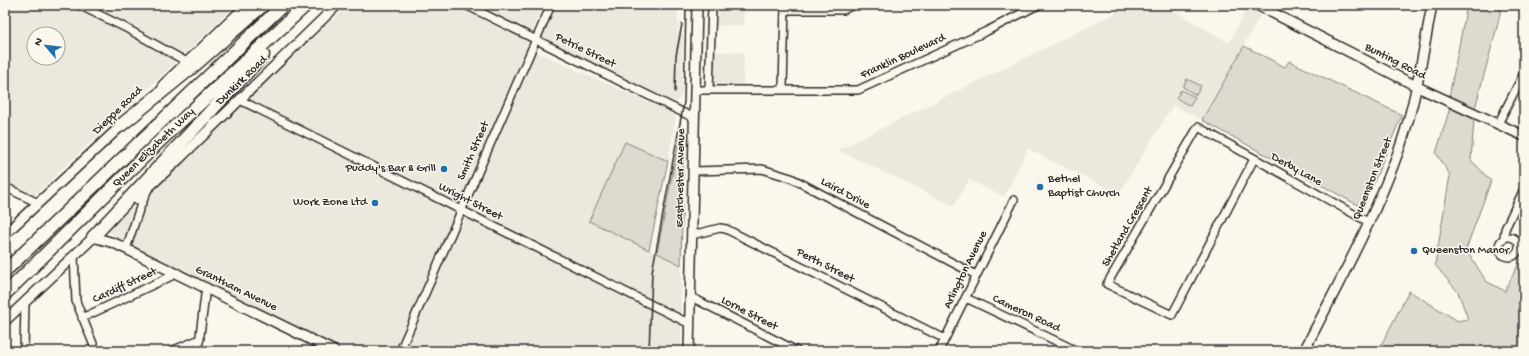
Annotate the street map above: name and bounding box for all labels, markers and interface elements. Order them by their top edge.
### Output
north arrow [26,26,66,66]
street label: Petrie Street [552,30,619,72]
street label: Franklin Boulevard [857,31,949,83]
text: N [32,36,46,48]
street label: Bunting Road [1361,40,1429,84]
street label: Dunkirk Road [213,52,271,110]
street label: Dieppe Road [90,83,146,139]
street label: Queen Elizabeth Way [110,105,198,191]
street label: Smith Street [455,118,494,183]
street label: Eastchester Avenue [673,128,689,228]
street label: Queenston Street [1350,135,1396,222]
street label: Derby Lane [1267,150,1325,190]
place label: Puddy's Bar & Grill [345,162,436,176]
marker: Puddy's Bar & Grill [439,164,449,174]
place label: Bethel Baptist Church [1047,173,1120,201]
street label: Laird Drive [818,175,873,213]
street label: Wright Street [436,180,505,225]
marker: Bethel Baptist Church [1035,182,1045,192]
street label: Shetland Crescent [1099,183,1157,270]
place label: Work Zone Ltd [293,196,368,210]
marker: Work Zone Ltd [370,198,380,208]
street label: Arlington Avenue [941,228,991,311]
place label: Queenston Manor [1422,244,1511,258]
street label: Perth Street [793,245,857,287]
marker: Queenston Manor [1409,246,1419,256]
street label: Grantham Avenue [193,263,280,315]
street label: Cardiff Street [91,265,160,307]
street label: Cameron Road [990,292,1063,336]
street label: Lorne Street [718,294,781,335]

